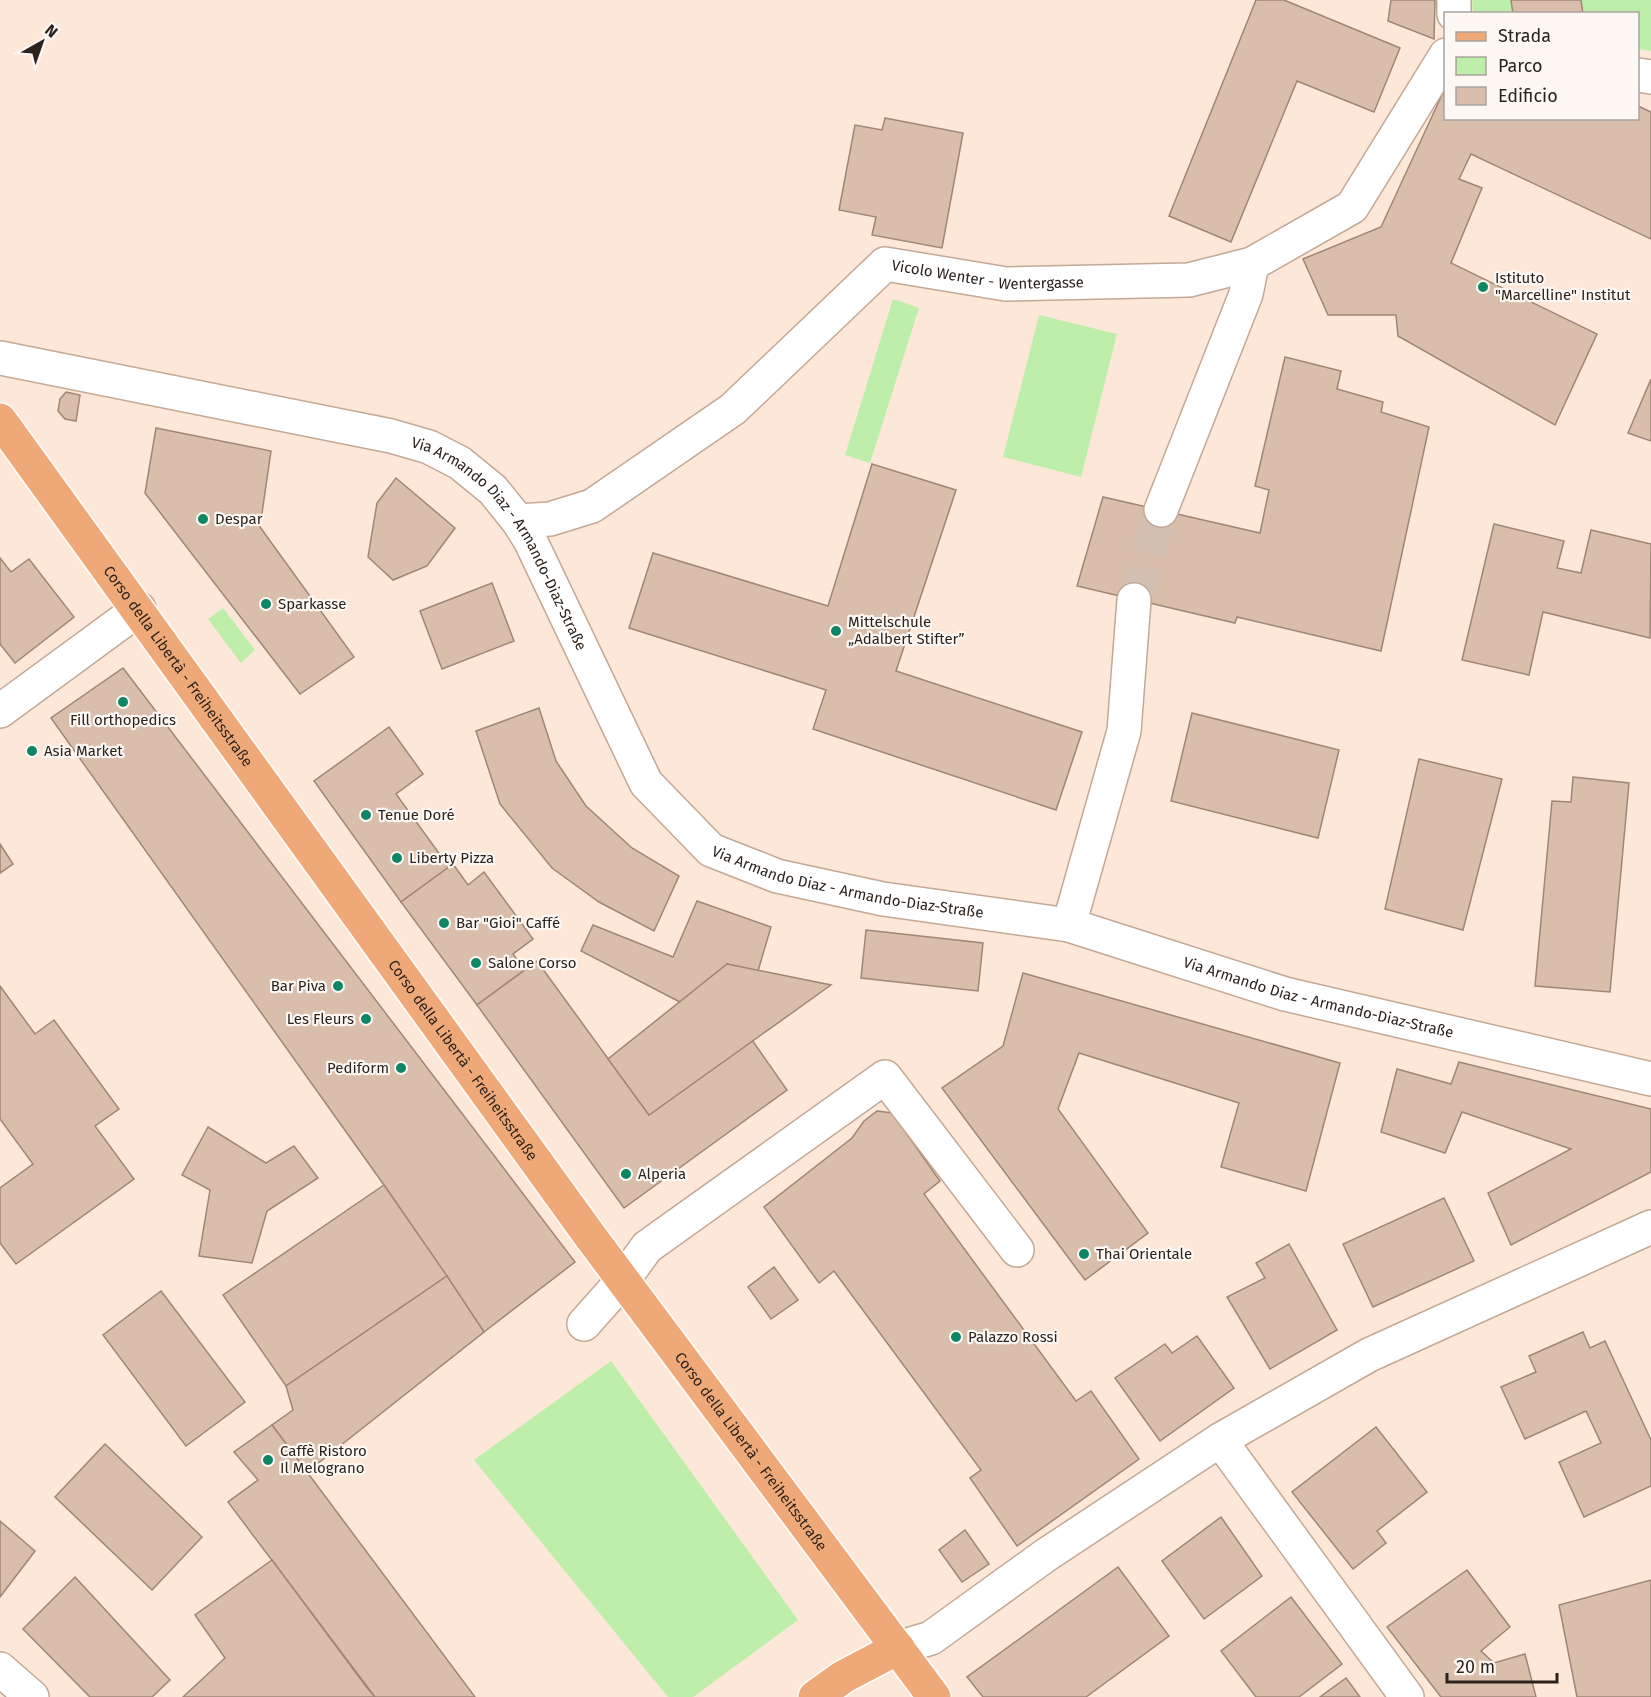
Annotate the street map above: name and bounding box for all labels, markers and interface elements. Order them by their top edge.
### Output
north arrow [12,12,72,72]
legend [1444,12,1639,120]
text: N [41,20,61,42]
text: Strada [1498,25,1551,47]
text: Parco [1498,55,1542,77]
text: Edificio [1498,85,1558,107]
street label: Vicolo Wenter - Wentergasse [890,256,1084,294]
place label: Istituto "Marcelline" Institut [1495,269,1631,304]
marker: Istituto "Marcelline" Institut [1476,280,1490,294]
street label: Via Armando Diaz - Armando-Diaz-Straße [409,433,590,653]
place label: Despar [215,510,263,528]
marker: Despar [196,512,210,526]
street label: Corso della Libertà - Freiheitsstraße [99,562,257,770]
place label: Sparkasse [278,595,346,613]
marker: Sparkasse [259,597,273,611]
place label: Mittelschule „Adalbert Stifter” [848,613,965,648]
marker: Mittelschule „Adalbert Stifter” [829,624,843,638]
marker: Fill orthopedics [116,695,130,709]
place label: Fill orthopedics [70,711,176,729]
place label: Asia Market [44,742,123,760]
marker: Asia Market [25,744,39,758]
place label: Tenue Doré [378,806,455,824]
marker: Tenue Doré [359,808,373,822]
street label: Via Armando Diaz - Armando-Diaz-Straße [709,842,985,922]
place label: Liberty Pizza [409,849,494,867]
marker: Liberty Pizza [390,851,404,865]
place label: Bar "Gioi" Caffé [456,914,560,932]
marker: Bar "Gioi" Caffé [437,916,451,930]
street label: Via Armando Diaz - Armando-Diaz-Straße [1181,953,1455,1042]
place label: Salone Corso [488,954,576,972]
street label: Corso della Libertà - Freiheitsstraße [384,956,542,1164]
marker: Salone Corso [469,956,483,970]
place label: Bar Piva [271,977,326,995]
marker: Bar Piva [331,979,345,993]
place label: Les Fleurs [287,1010,354,1028]
marker: Les Fleurs [359,1012,373,1026]
place label: Pediform [327,1059,389,1077]
marker: Pediform [394,1061,408,1075]
place label: Alperia [638,1165,686,1183]
marker: Alperia [619,1167,633,1181]
place label: Thai Orientale [1096,1245,1192,1263]
marker: Thai Orientale [1077,1247,1091,1261]
place label: Palazzo Rossi [968,1328,1058,1346]
marker: Palazzo Rossi [949,1330,963,1344]
street label: Corso della Libertà - Freiheitsstraße [671,1349,831,1555]
place label: Caffè Ristoro Il Melograno [280,1442,367,1477]
marker: Caffè Ristoro Il Melograno [261,1453,275,1467]
scale bar [1447,1646,1556,1684]
text: 20 m [1456,1656,1495,1678]

